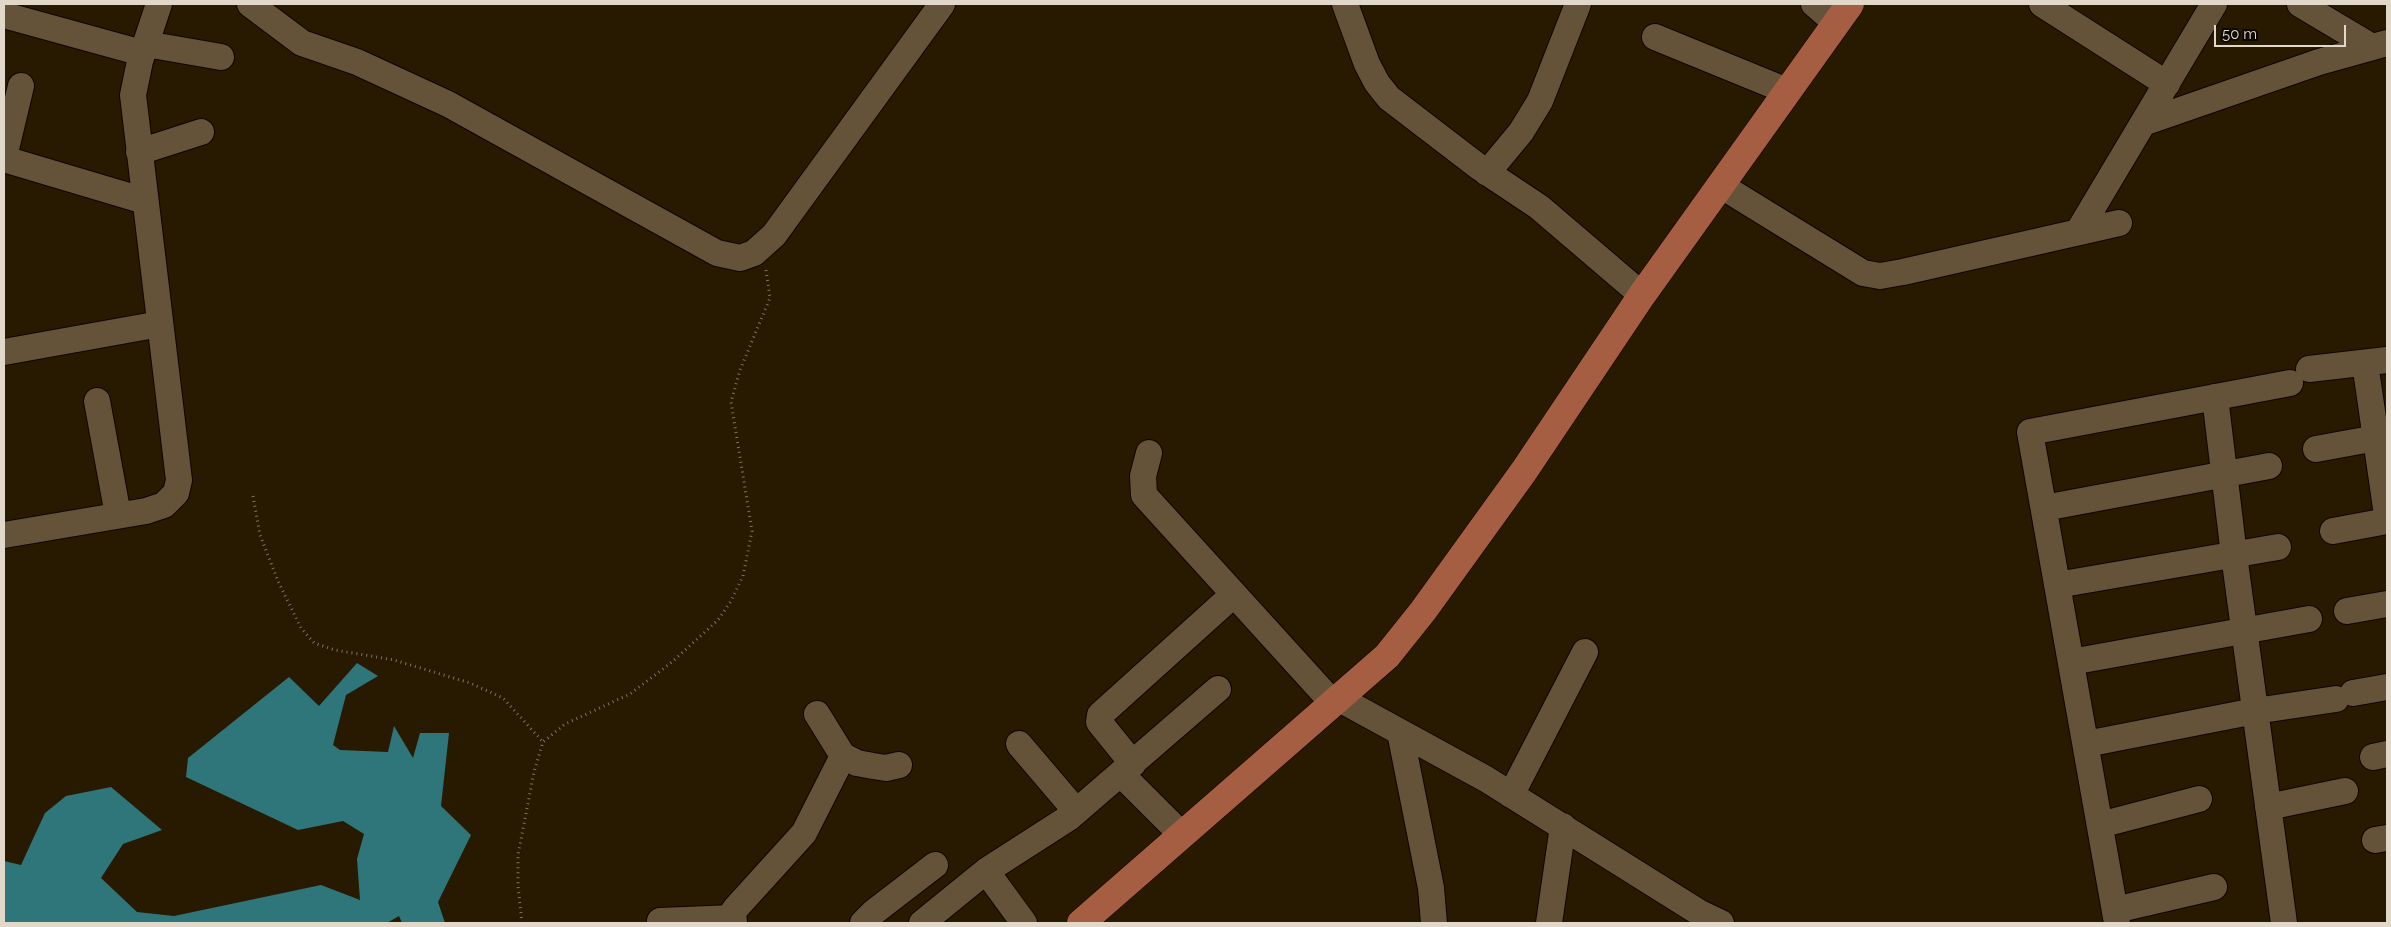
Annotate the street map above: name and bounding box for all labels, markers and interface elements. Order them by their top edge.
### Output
scale bar [2216,15,2348,47]
text: 50 m [2222,25,2257,43]

